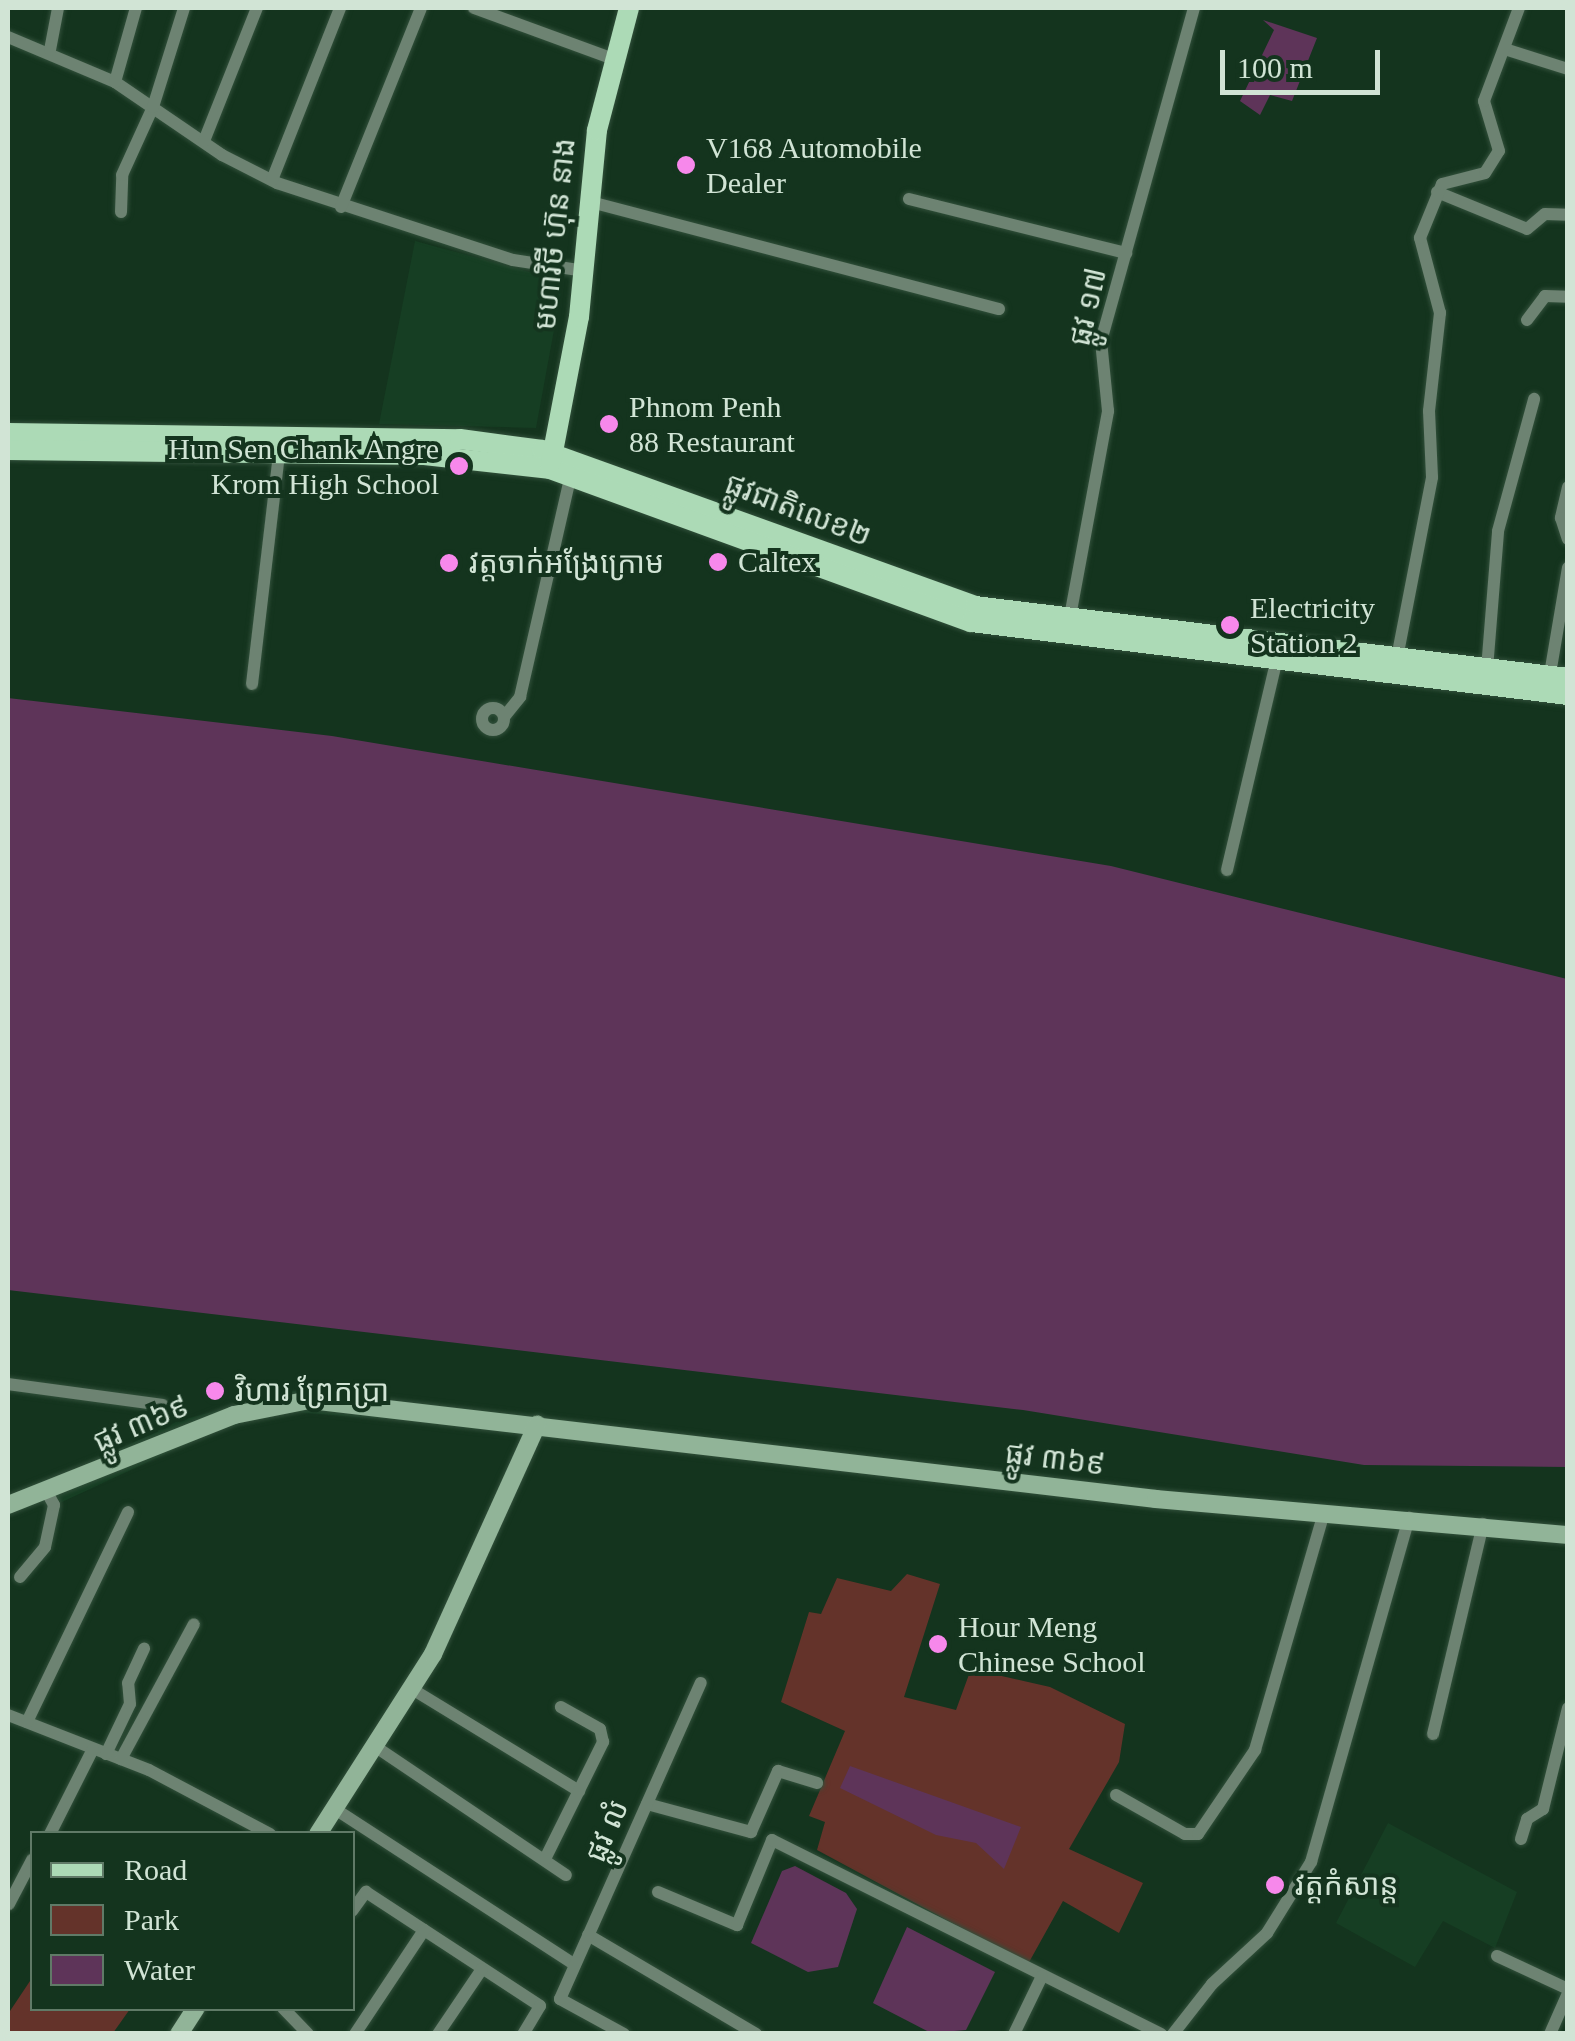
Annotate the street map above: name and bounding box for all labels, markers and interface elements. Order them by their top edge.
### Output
scale bar [1225,30,1385,92]
text: 100 m [1237,51,1313,84]
place label: V168 Automobile Dealer [706,130,923,200]
street label: មហាវិថី ហ៊ុន នាង [527,136,583,332]
marker: V168 Automobile Dealer [675,154,697,176]
street label: ផ្លូវ ១៧ [1062,265,1114,349]
place label: Phnom Penh 88 Restaurant [629,389,795,460]
marker: Phnom Penh 88 Restaurant [598,413,620,435]
place label: Hun Sen Chank Angre Krom High School [167,431,439,502]
marker: Hun Sen Chank Angre Krom High School [448,455,470,477]
street label: ផ្លូវជាតិលេខ២ [720,466,876,554]
place label: Caltex [738,544,816,580]
place label: វត្តចាក់អង្រែក្រោម [469,545,664,581]
marker: Caltex [707,551,729,573]
marker: វត្តចាក់អង្រែក្រោម [438,552,460,574]
place label: Electricity Station 2 [1250,590,1375,660]
marker: Electricity Station 2 [1219,614,1241,636]
place label: វិហារ ព្រែកប្រា [235,1373,389,1409]
marker: វិហារ ព្រែកប្រា [204,1380,226,1402]
street label: ផ្លូវ ៣៦៩ [88,1388,194,1460]
street label: ផ្លូវ ៣៦៩ [1003,1435,1107,1483]
place label: Hour Meng Chinese School [958,1609,1145,1680]
marker: Hour Meng Chinese School [927,1633,949,1655]
street label: ផ្លូវ លំ [578,1794,636,1868]
legend [30,1831,355,2011]
text: Road [124,1853,187,1886]
place label: វត្តកំសាន្ត [1295,1867,1398,1903]
marker: វត្តកំសាន្ត [1264,1874,1286,1896]
text: Park [124,1903,179,1936]
text: Water [124,1953,195,1986]

